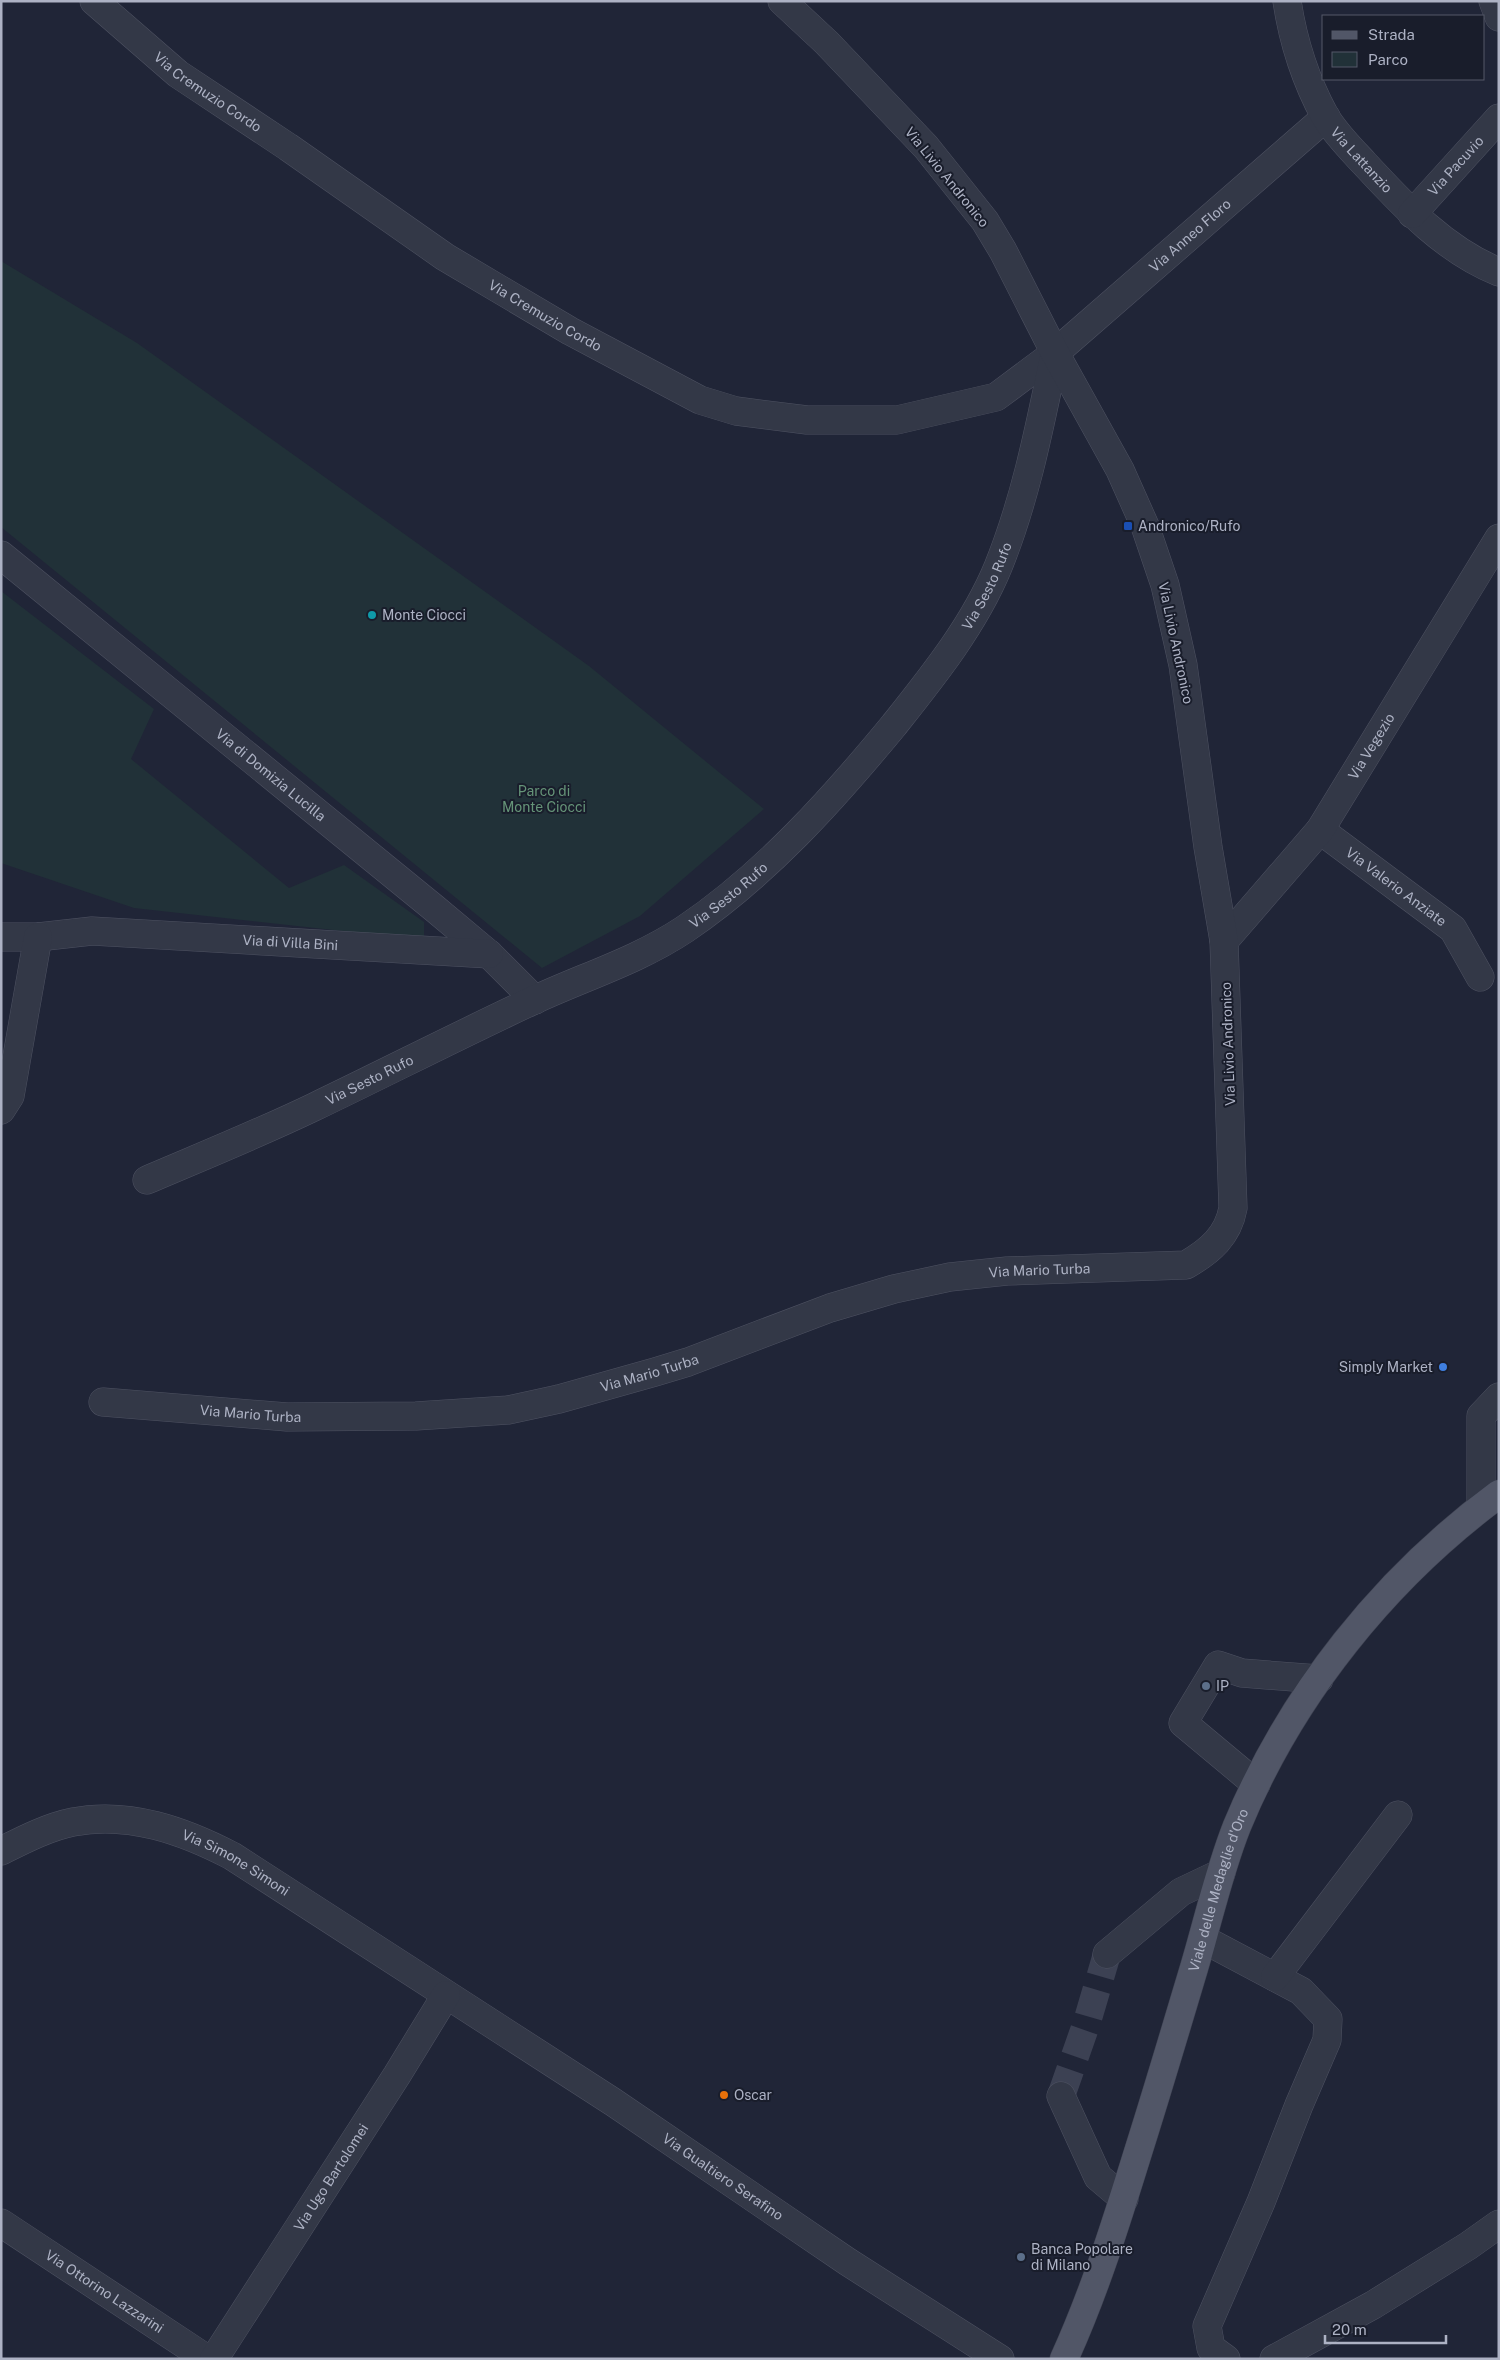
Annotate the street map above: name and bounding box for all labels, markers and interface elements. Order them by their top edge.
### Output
legend [1322,15,1485,80]
text: Strada [1368,26,1415,43]
street label: Via Cremuzio Cordo [151,49,265,135]
text: Parco [1368,51,1408,68]
street label: Via Livio Andronico [902,124,992,230]
street label: Via Lattanzio [1327,124,1396,196]
street label: Via Pacuvio [1425,133,1487,199]
street label: Via Anneo Floro [1146,196,1234,275]
street label: Via Cremuzio Cordo [486,277,604,354]
place label: Andronico/Rufo [1138,518,1241,534]
marker: Andronico/Rufo [1122,520,1134,532]
street label: Via Sesto Rufo [959,540,1015,633]
street label: Via Livio Andronico [1155,581,1197,705]
place label: Monte Ciocci [382,607,466,623]
marker: Monte Ciocci [366,609,378,621]
street label: Via Vegezio [1345,710,1398,782]
street label: Via di Domizia Lucilla [213,725,329,824]
park label: Parco di Monte Ciocci [502,783,586,815]
street label: Via Valerio Anziate [1343,844,1450,929]
street label: Via Sesto Rufo [686,859,771,932]
street label: Via di Villa Bini [242,932,339,953]
street label: Via Livio Andronico [1218,982,1238,1106]
street label: Via Sesto Rufo [323,1052,416,1108]
street label: Via Mario Turba [988,1260,1091,1281]
street label: Via Mario Turba [598,1351,701,1395]
place label: Simply Market [1339,1359,1433,1375]
marker: Simply Market [1437,1361,1449,1373]
street label: Via Mario Turba [199,1402,301,1425]
place label: IP [1216,1678,1229,1694]
marker: IP [1200,1680,1212,1692]
street label: Viale delle Medaglie d'Oro [1185,1806,1252,1974]
street label: Via Simone Simoni [180,1826,293,1899]
place label: Oscar [734,2087,772,2103]
marker: Oscar [718,2089,730,2101]
street label: Via Ugo Bartolomei [291,2121,371,2234]
street label: Via Gualtiero Serafino [659,2130,786,2224]
place label: Banca Popolare di Milano [1031,2241,1133,2273]
street label: Via Ottorino Lazzarini [42,2247,167,2336]
marker: Banca Popolare di Milano [1015,2251,1027,2263]
scale bar [1325,2312,1446,2344]
text: 20 m [1332,2321,1367,2338]

